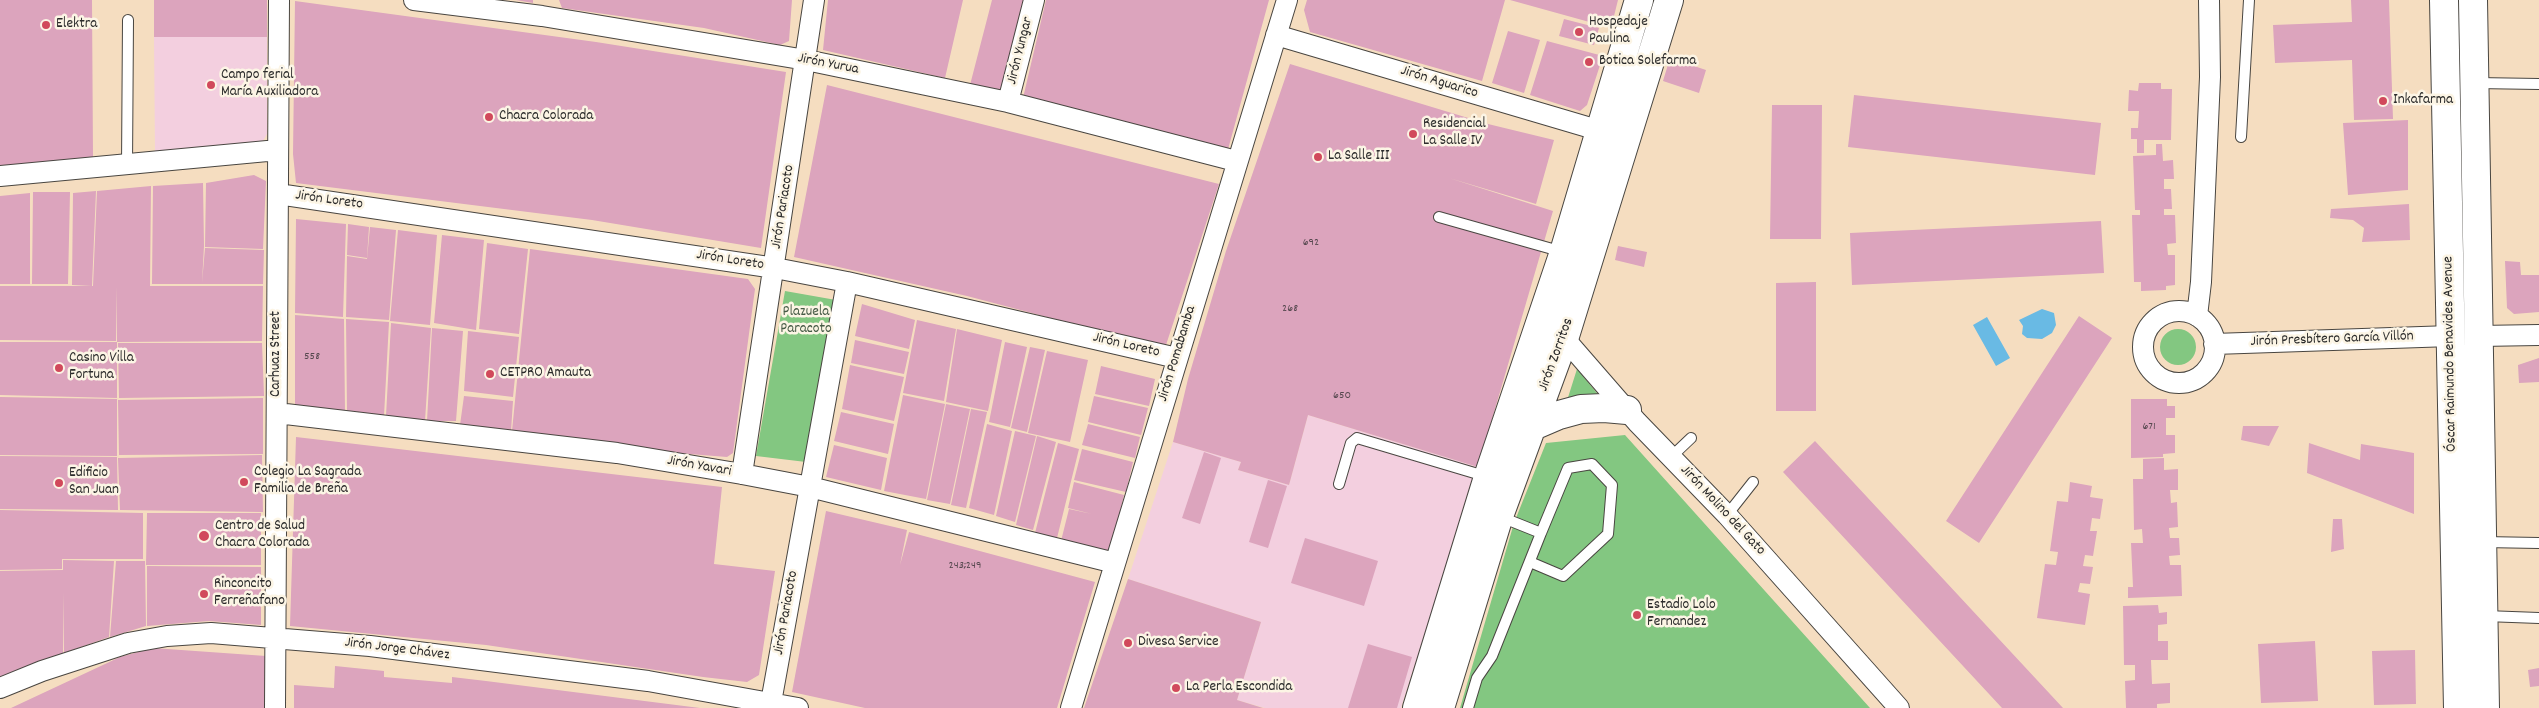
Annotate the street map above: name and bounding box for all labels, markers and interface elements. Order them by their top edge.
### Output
place label: Hospedaje Paulina [1589,14,1648,49]
street label: Jirón Yungar [1004,15,1038,87]
place label: Elektra [56,16,97,34]
marker: Elektra [40,19,52,31]
marker: Hospedaje Paulina [1573,26,1585,38]
street label: Jirón Yurua [796,50,860,80]
place label: Botica Solefarma [1599,53,1696,71]
marker: Botica Solefarma [1583,56,1595,68]
street label: Jirón Aguarico [1398,63,1480,103]
place label: Campo ferial María Auxiliadora [221,67,318,102]
marker: Campo ferial María Auxiliadora [205,79,217,91]
place label: Inkafarma [2393,92,2453,110]
marker: Inkafarma [2377,95,2389,107]
place label: Chacra Colorada [499,108,593,126]
marker: Chacra Colorada [483,111,495,123]
place label: Residencial La Salle IV [1423,116,1486,151]
marker: Residencial La Salle IV [1407,128,1419,140]
place label: La Salle III [1328,148,1389,166]
marker: La Salle III [1312,151,1324,163]
street label: Jirón Pariacoto [768,164,800,250]
street label: Jirón Loreto [294,187,364,215]
house number: 692 [1303,236,1319,250]
street label: Jirón Loreto [695,247,765,275]
street label: Óscar Raimundo Benavides Avenue [2440,256,2462,452]
house number: 268 [1282,302,1298,316]
park label: Plazuela Paracoto [780,304,832,339]
street label: Jirón Pomabamba [1155,304,1201,404]
street label: Carhuaz Street [268,311,286,397]
street label: Jirón Zorritos [1535,316,1579,394]
street label: Jirón Presbítero García Villón [2250,328,2414,352]
street label: Jirón Loreto [1091,330,1161,362]
place label: Casino Villa Fortuna [69,350,134,385]
house number: 558 [304,350,320,364]
marker: Casino Villa Fortuna [53,362,65,374]
place label: CETPRO Amauta [500,365,591,383]
marker: CETPRO Amauta [484,368,496,380]
house number: 650 [1333,389,1351,403]
house number: 671 [2142,420,2156,434]
street label: Jirón Yavari [665,452,733,482]
street label: Jirón Molino del Gato [1675,462,1769,560]
place label: Colegio La Sagrada Familia de Breña [254,464,361,499]
place label: Edificio San Juan [69,465,119,500]
marker: Colegio La Sagrada Familia de Breña [238,476,250,488]
marker: Edificio San Juan [53,477,65,489]
place label: Centro de Salud Chacra Colorada [215,518,309,553]
marker: Centro de Salud Chacra Colorada [197,529,211,543]
house number: 243;249 [948,559,982,573]
street label: Jirón Pariacoto [771,570,803,656]
place label: Rinconcito Ferreñafano [214,576,285,611]
marker: Rinconcito Ferreñafano [198,588,210,600]
place label: Estadio Lolo Fernandez [1647,597,1716,632]
marker: Estadio Lolo Fernandez [1631,609,1643,621]
place label: Divesa Service [1138,634,1219,652]
street label: Jirón Jorge Chávez [344,635,450,665]
marker: Divesa Service [1122,637,1134,649]
place label: La Perla Escondida [1186,679,1292,697]
marker: La Perla Escondida [1170,682,1182,694]

